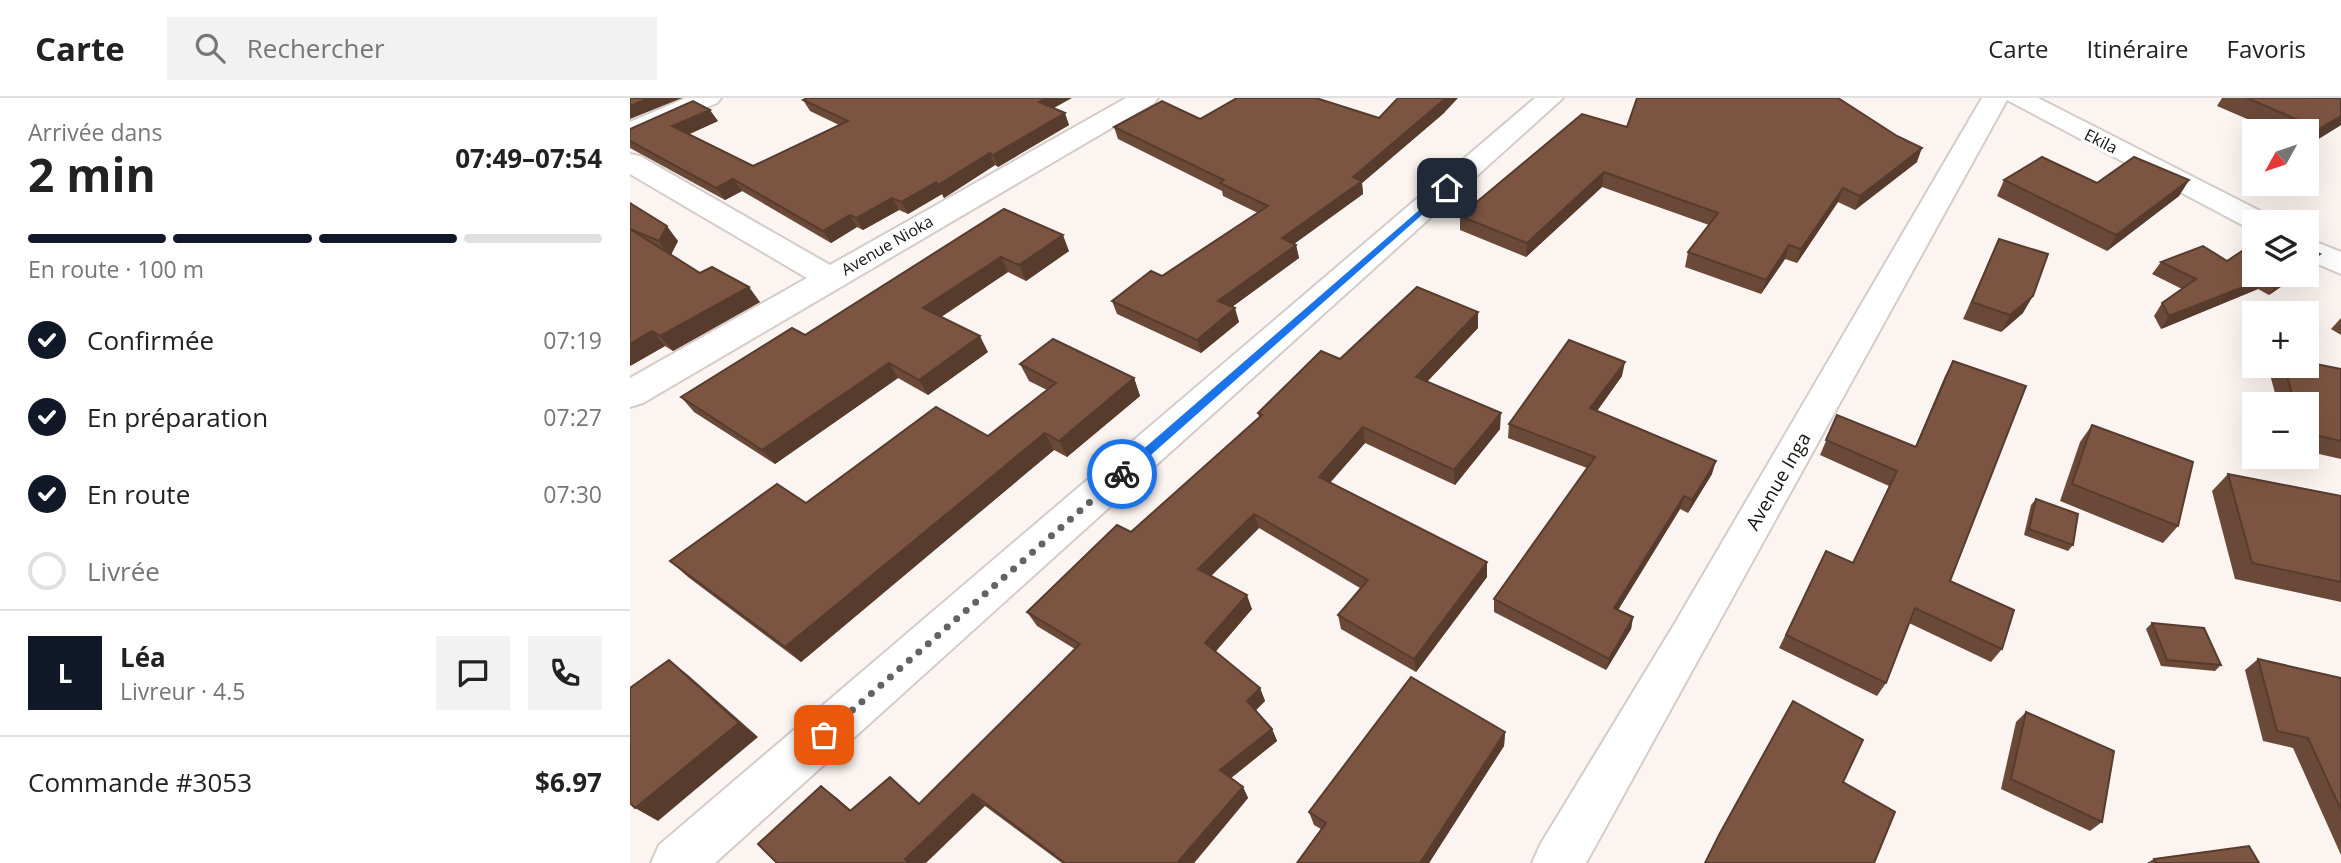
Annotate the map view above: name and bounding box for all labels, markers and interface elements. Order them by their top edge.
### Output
search box [167,17,657,80]
text: Carte [35,26,125,71]
icon: search [191,29,229,67]
text: Rechercher [247,30,385,66]
text: Carte [1988,32,2049,65]
text: Itinéraire [2087,32,2189,65]
text: Favoris [2227,32,2306,65]
text: Arrivée dans [28,116,162,148]
north arrow [2242,119,2319,196]
map controls [2242,119,2319,469]
street label: Ekila [2081,123,2121,159]
text: 07:49–07:54 [455,140,602,176]
text: 2 min [28,143,156,205]
pin [1417,158,1477,218]
icon: home [1428,169,1466,207]
street label: Avenue Nioka [837,210,937,280]
button: layers [2242,210,2319,287]
text: En route · 100 m [28,253,204,285]
button: + [2242,301,2319,378]
icon: check [28,321,66,359]
text: Confirmée [87,322,214,358]
text: 07:19 [543,324,602,356]
button: − [2242,392,2319,469]
icon: check [28,398,66,436]
text: En préparation [87,399,268,435]
text: 07:27 [543,401,602,433]
street label: Avenue Inga [1740,427,1816,535]
courier [1087,439,1157,509]
icon: bike [1103,455,1141,493]
icon: check [28,475,66,513]
text: En route [87,476,190,512]
text: 07:30 [543,478,602,510]
text: Livrée [87,553,160,589]
button: chat [436,636,510,710]
button: phone [528,636,602,710]
text: Léa [120,639,166,675]
text: L [58,655,72,691]
text: Livreur · 4.5 [120,675,245,707]
pin [794,705,854,765]
icon: bag [805,716,843,754]
text: Commande #3053 [28,764,252,800]
text: $6.97 [535,764,602,800]

